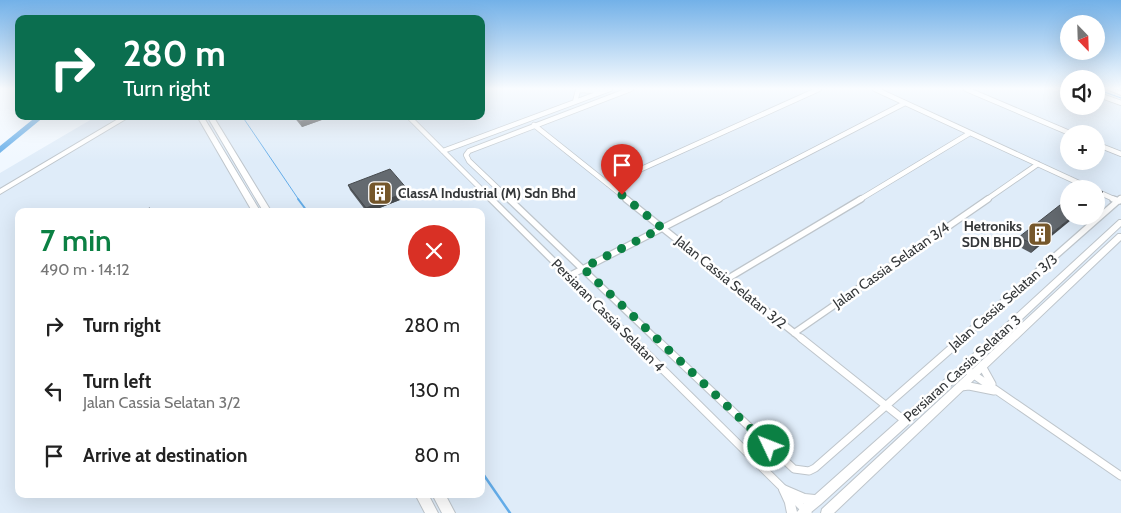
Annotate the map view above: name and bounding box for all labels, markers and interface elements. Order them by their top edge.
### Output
north arrow [1060,15,1105,60]
map controls [1060,15,1105,225]
text: 280 m [123,32,226,75]
icon: right [40,35,105,100]
button: sound [1060,70,1105,115]
text: Turn right [123,75,210,102]
button: + [1060,125,1105,170]
pin [601,144,643,195]
icon: arrive [608,151,636,179]
building icon: ClassA Industrial (M) Sdn Bhd [367,180,393,206]
button: − [1060,180,1105,225]
place label: ClassA Industrial (M) Sdn Bhd [398,184,576,202]
place label: Hetroniks SDN BHD [962,217,1022,251]
street label: Jalan Cassia Selatan 3/4 [828,218,953,313]
building icon: Hetroniks SDN BHD [1027,221,1053,247]
text: 7 min [40,222,112,259]
button: close [408,225,460,277]
street label: Jalan Cassia Selatan 3/2 [671,231,790,332]
street label: Jalan Cassia Selatan 3/3 [944,250,1061,355]
street label: Persiaran Cassia Selatan 4 [548,255,668,375]
text: 490 m · 14:12 [40,260,130,279]
street label: Persiaran Cassia Selatan 3 [900,310,1024,426]
icon: right [40,312,68,340]
text: Turn right [83,314,161,337]
text: 280 m [404,314,460,337]
text: Turn left [83,370,151,393]
icon: left [40,377,68,405]
text: 130 m [409,379,460,402]
text: Jalan Cassia Selatan 3/2 [83,393,241,412]
position arrow [742,419,794,471]
icon: arrive [40,442,68,470]
text: Arrive at destination [83,444,247,467]
text: 80 m [414,444,460,467]

